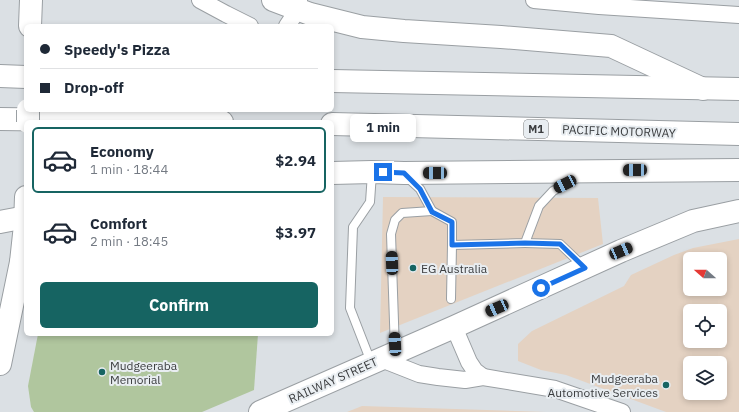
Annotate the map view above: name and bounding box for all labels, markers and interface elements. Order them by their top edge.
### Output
text: Speedy's Pizza [64,40,170,59]
text: Drop-off [64,78,124,97]
callout: 1 min [350,114,416,142]
text: 1 min [366,119,400,136]
road number: M1 [524,120,548,138]
street label: PACIFIC MOTORWAY [562,122,676,140]
icon: car [42,142,78,178]
text: Economy [90,142,154,161]
text: $2.94 [275,151,316,170]
text: 1 min · 18:44 [90,161,168,178]
route end [374,163,392,181]
car [623,164,647,176]
car [423,167,447,179]
car [552,173,578,195]
icon: car [42,214,78,250]
text: Comfort [90,214,147,233]
text: $3.97 [275,223,316,242]
text: 2 min · 18:45 [90,233,168,250]
car [608,241,634,261]
car [386,251,398,275]
north arrow [683,252,727,296]
map controls [683,252,727,400]
place label: EG Australia [421,261,488,276]
marker: EG Australia [408,263,418,273]
route start [532,279,550,297]
button: Confirm [40,282,318,328]
car [484,298,510,318]
button: locate [683,304,727,348]
car [388,332,402,356]
street label: RAILWAY STREET [286,354,380,406]
button: layers [683,356,727,400]
place label: Mudgeeraba Memorial [110,358,178,387]
marker: Mudgeeraba Memorial [97,367,107,377]
place label: Mudgeeraba Automotive Services [548,371,659,400]
marker: Mudgeeraba Automotive Services [661,380,671,390]

